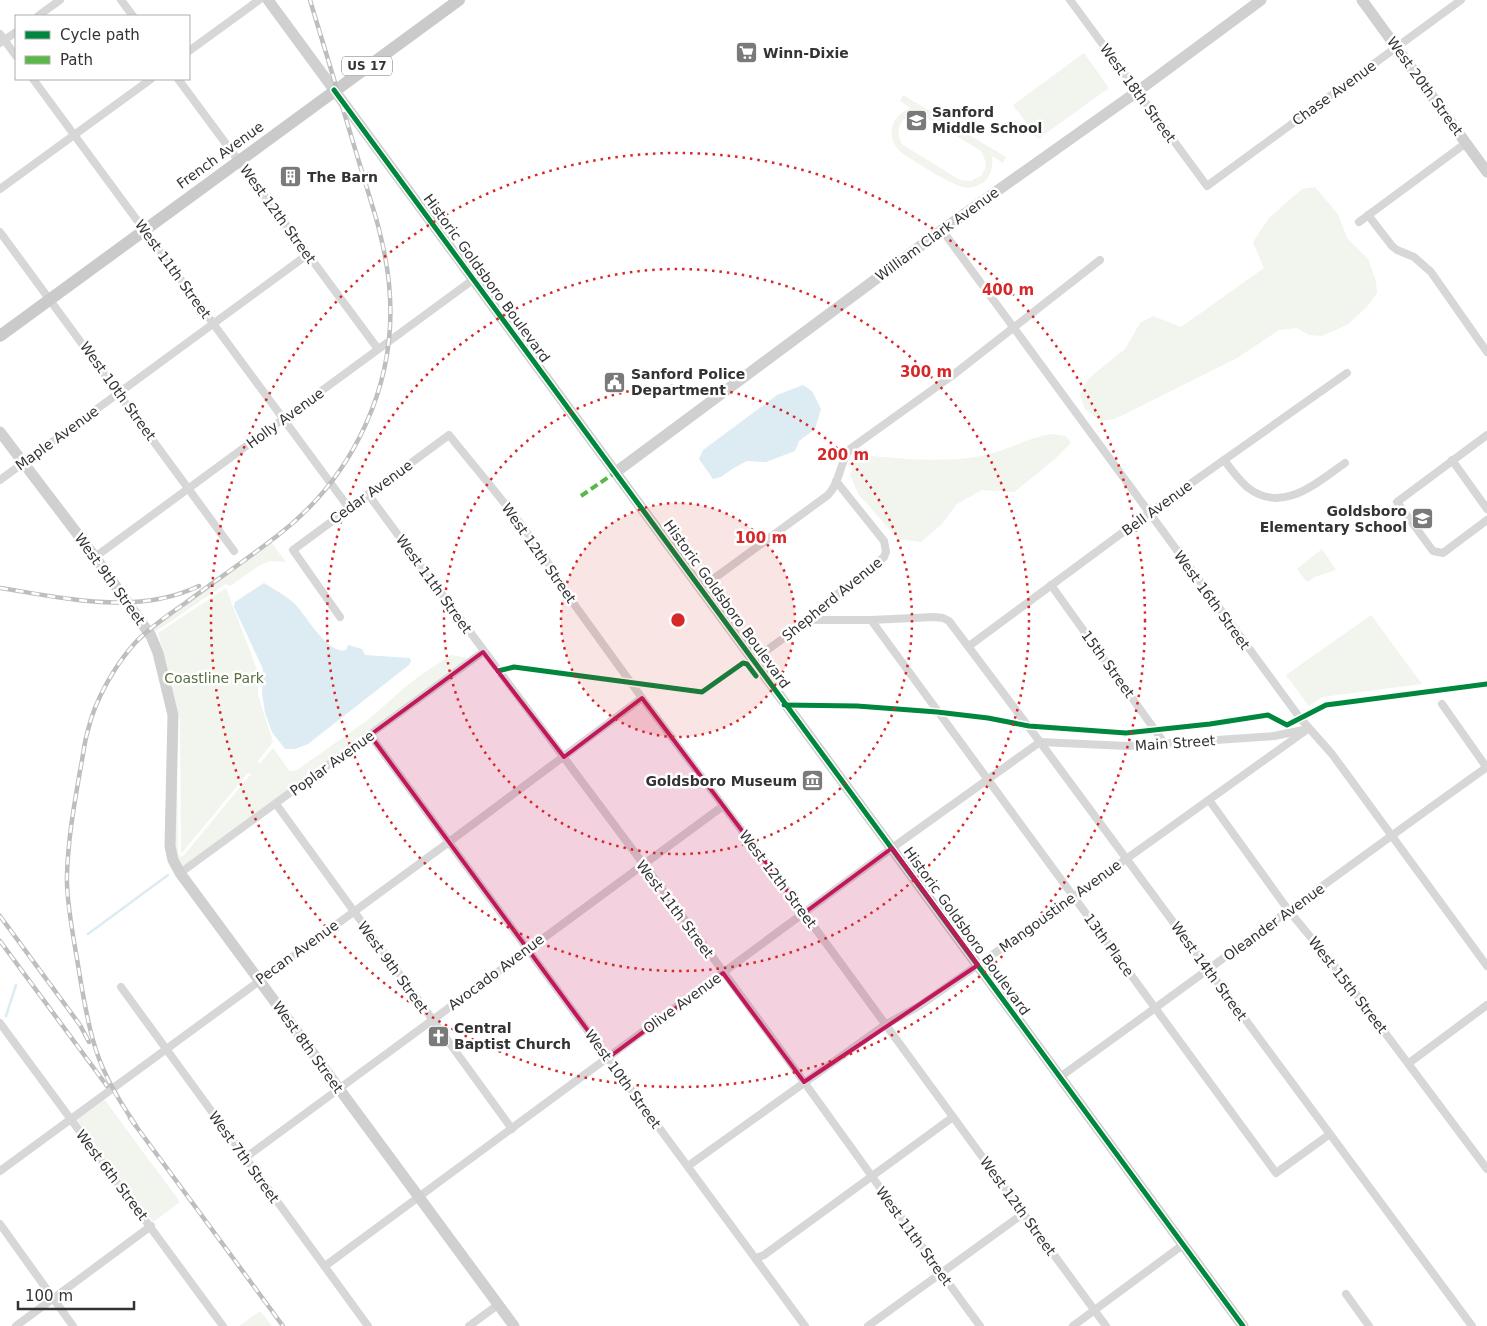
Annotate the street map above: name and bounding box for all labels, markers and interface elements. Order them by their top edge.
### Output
legend [15,15,190,80]
text: Cycle path [60,26,140,44]
street label: West 20th Street [1384,34,1466,139]
supermarket icon: Winn-Dixie [735,41,759,65]
street label: West 18th Street [1097,41,1179,146]
place label: Winn-Dixie [763,45,849,61]
text: Path [60,51,93,69]
road number: US 17 [342,56,392,76]
street label: Chase Avenue [1289,57,1379,129]
place label: Sanford Middle School [932,104,1042,136]
school or university icon: Sanford Middle School [904,108,928,132]
street label: French Avenue [174,118,266,192]
street label: West 12th Street [237,162,319,267]
building icon: The Barn [279,165,303,189]
place label: The Barn [307,169,378,185]
street label: William Clark Avenue [872,184,1002,284]
street label: Historic Goldsboro Boulevard [421,191,553,365]
street label: West 11th Street [132,217,214,322]
text: 400 m [982,281,1034,299]
street label: West 10th Street [77,339,159,444]
text: 300 m [900,363,952,381]
place label: Sanford Police Department [631,366,745,398]
public building icon: Sanford Police Department [603,370,627,394]
street label: Holly Avenue [243,385,327,451]
street label: Maple Avenue [12,403,102,473]
text: 200 m [817,446,869,464]
street label: Cedar Avenue [327,457,415,527]
street label: Bell Avenue [1119,477,1195,539]
street label: West 12th Street [499,500,580,606]
place label: Goldsboro Elementary School [1260,503,1407,535]
school or university icon: Goldsboro Elementary School [1411,507,1435,531]
street label: Historic Goldsboro Boulevard [661,517,793,691]
text: 100 m [735,529,787,547]
street label: West 9th Street [71,530,149,628]
street label: West 11th Street [393,532,475,637]
street label: West 16th Street [1171,548,1253,653]
street label: Shepherd Avenue [779,554,885,644]
centre of rings [669,611,687,629]
street label: 15th Street [1078,627,1138,701]
park label: Coastline Park [164,670,265,686]
street label: Poplar Avenue [287,727,377,799]
street label: Main Street [1134,732,1216,754]
museum icon: Goldsboro Museum [801,769,825,793]
place label: Goldsboro Museum [645,773,797,789]
street label: West 12th Street [736,827,820,931]
street label: Historic Goldsboro Boulevard [901,844,1033,1018]
street label: Mangoustine Avenue [996,856,1124,956]
street label: West 11th Street [633,857,717,961]
street label: Oleander Avenue [1220,880,1328,964]
street label: 13th Place [1081,910,1137,980]
street label: Pecan Avenue [253,917,341,987]
street label: West 9th Street [354,918,432,1016]
street label: West 14th Street [1168,919,1250,1024]
street label: Avocado Avenue [445,931,547,1013]
street label: West 15th Street [1305,934,1391,1037]
street label: Olive Avenue [640,969,724,1037]
street label: West 8th Street [269,998,347,1096]
place label: Central Baptist Church [454,1020,571,1052]
church icon: Central Baptist Church [426,1024,450,1048]
street label: West 10th Street [582,1027,664,1132]
street label: West 7th Street [205,1108,283,1206]
street label: West 6th Street [73,1127,152,1224]
street label: West 12th Street [977,1154,1059,1259]
street label: West 11th Street [873,1184,955,1289]
scale bar [18,1278,134,1310]
text: 100 m [25,1287,73,1305]

